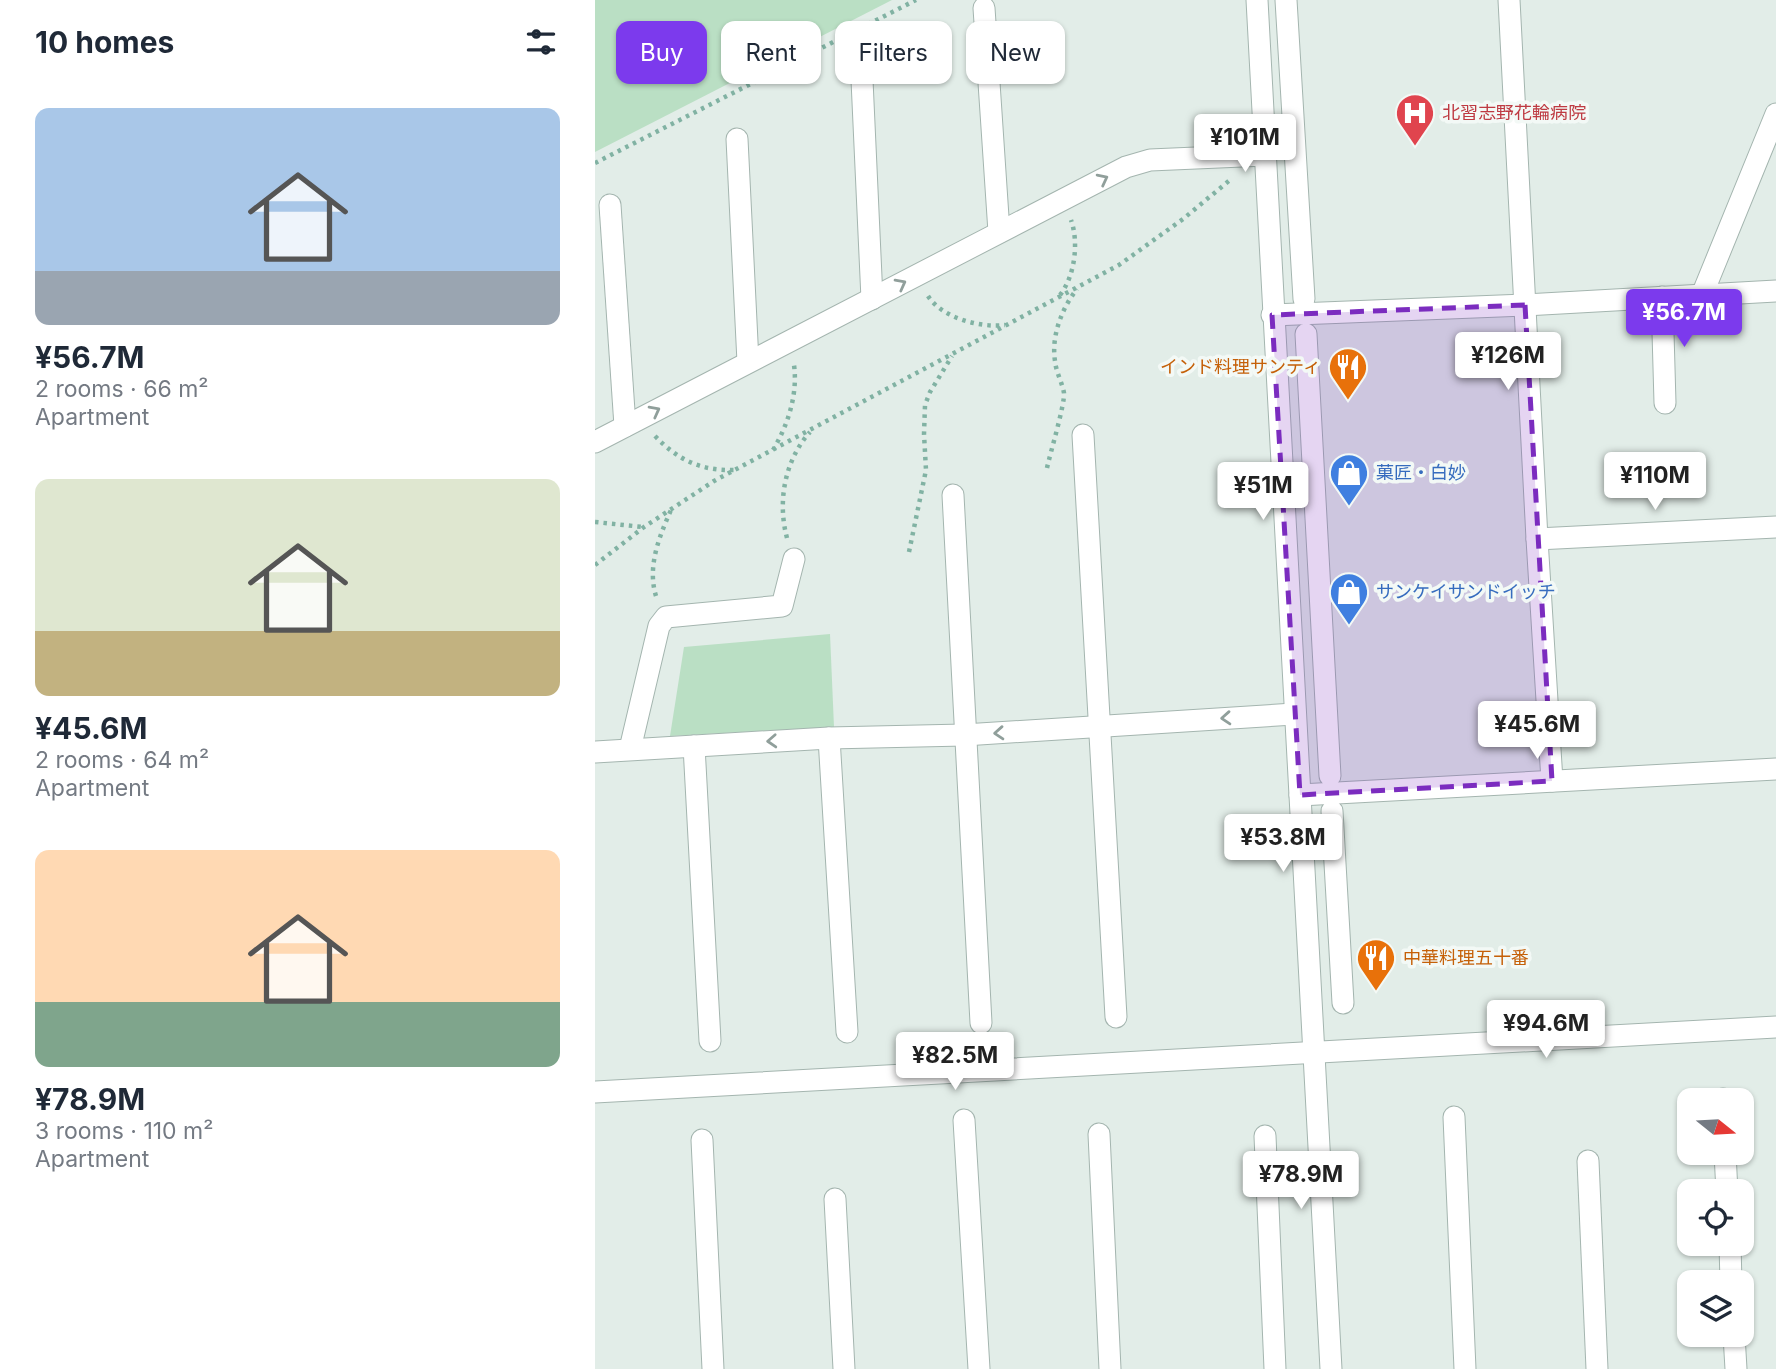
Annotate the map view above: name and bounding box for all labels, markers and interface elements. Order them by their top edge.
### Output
chip: Buy [616,21,707,84]
chip: Rent [721,21,821,84]
chip: Filters [835,21,952,84]
chip: New [966,21,1065,84]
icon: filters [522,23,560,61]
text: 10 homes [35,24,174,60]
hospital icon: 北習志野花輪病院 [1394,92,1436,147]
place label: 北習志野花輪病院 [1442,102,1586,123]
pin: ¥101M [1196,114,1294,174]
text: ¥101M [1210,123,1280,151]
icon: home [235,154,361,280]
one-way arrow [1096,174,1108,188]
one-way arrow [894,279,906,292]
pin: ¥56.7M [1627,290,1741,349]
text: ¥56.7M [1642,298,1726,326]
pin: ¥126M [1459,332,1557,392]
text: ¥56.7M [35,339,145,375]
text: ¥126M [1471,341,1545,369]
restaurant icon: インド料理サンティ [1327,346,1369,401]
place label: インド料理サンティ [1160,356,1321,377]
text: 2 rooms · 66 m² [35,375,209,403]
text: Apartment [35,403,149,431]
one-way arrow [648,405,661,419]
shop icon: 菓匠・白妙 [1328,452,1370,507]
pin: ¥110M [1606,452,1704,512]
text: ¥110M [1620,461,1690,489]
pin: ¥51M [1222,462,1304,522]
place label: 菓匠・白妙 [1376,462,1466,483]
text: ¥51M [1233,471,1293,499]
icon: home [235,525,361,651]
shop icon: サンケイサンドイッチ [1328,571,1370,626]
place label: サンケイサンドイッチ [1376,581,1556,602]
pin: ¥45.6M [1480,702,1594,761]
text: ¥45.6M [35,710,147,746]
one-way arrow [1221,710,1232,725]
text: ¥45.6M [1494,710,1580,738]
one-way arrow [994,725,1005,740]
one-way arrow [766,734,777,749]
text: 2 rooms · 64 m² [35,746,209,774]
text: Apartment [35,774,149,802]
pin: ¥53.8M [1226,814,1340,874]
text: ¥53.8M [1240,823,1326,851]
icon: home [235,896,361,1022]
restaurant icon: 中華料理五十番 [1355,937,1397,992]
place label: 中華料理五十番 [1403,947,1529,968]
pin: ¥94.6M [1489,1000,1603,1060]
text: ¥94.6M [1503,1009,1589,1037]
pin: ¥82.5M [898,1032,1012,1092]
text: ¥82.5M [912,1041,998,1069]
text: ¥78.9M [35,1081,145,1117]
north arrow [1677,1088,1753,1166]
map controls [1677,1088,1754,1347]
text: 3 rooms · 110 m² [35,1117,213,1145]
text: Apartment [35,1145,149,1173]
pin: ¥78.9M [1244,1152,1358,1211]
text: ¥78.9M [1259,1160,1343,1188]
button: locate [1677,1179,1754,1256]
button: layers [1677,1270,1754,1347]

